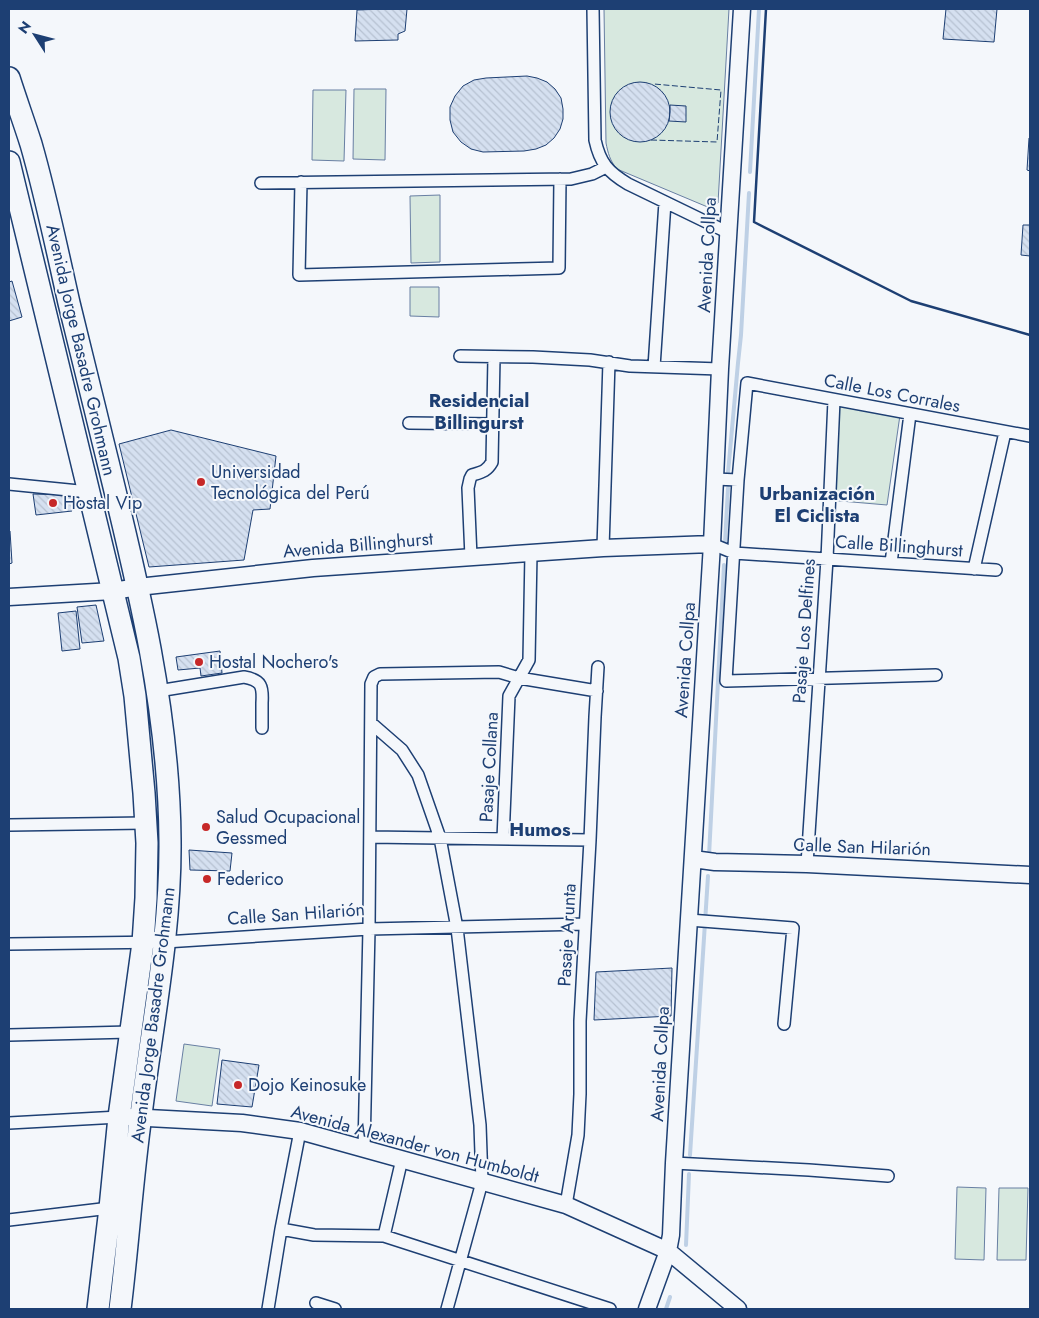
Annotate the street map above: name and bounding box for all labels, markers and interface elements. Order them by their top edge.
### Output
north arrow [10,10,60,60]
text: N [13,17,36,38]
street label: Avenida Collpa [691,197,723,313]
street label: Avenida Jorge Basadre Grohmann [39,222,123,478]
street label: Calle Los Corrales [822,367,962,419]
district label: Residencial Billingurst [429,387,529,436]
place label: Universidad Tecnológica del Perú [211,459,370,506]
marker: Universidad Tecnológica del Perú [195,476,207,488]
district label: Urbanización El Ciclista [759,480,875,529]
place label: Hostal Vip [63,490,142,516]
marker: Hostal Vip [47,497,59,509]
street label: Avenida Billinghurst [282,525,435,565]
street label: Calle Billinghurst [834,529,964,563]
street label: Pasaje Los Delfines [786,558,822,704]
street label: Avenida Collpa [668,601,702,719]
place label: Hostal Nochero's [209,649,338,675]
marker: Hostal Nochero's [193,656,205,668]
street label: Pasaje Collana [473,711,505,823]
place label: Salud Ocupacional Gessmed [216,804,360,851]
district label: Humos [509,816,571,843]
marker: Salud Ocupacional Gessmed [200,821,212,833]
street label: Calle San Hilarión [793,832,931,862]
place label: Federico [217,866,284,892]
marker: Federico [201,873,213,885]
street label: Pasaje Arunta [551,883,583,987]
street label: Avenida Jorge Basadre Grohmann [124,886,182,1144]
street label: Calle San Hilarión [226,896,366,932]
street label: Avenida Collpa [644,1006,676,1122]
place label: Dojo Keinosuke [248,1072,366,1098]
marker: Dojo Keinosuke [232,1079,244,1091]
street label: Avenida Alexander von Humboldt [288,1098,542,1190]

